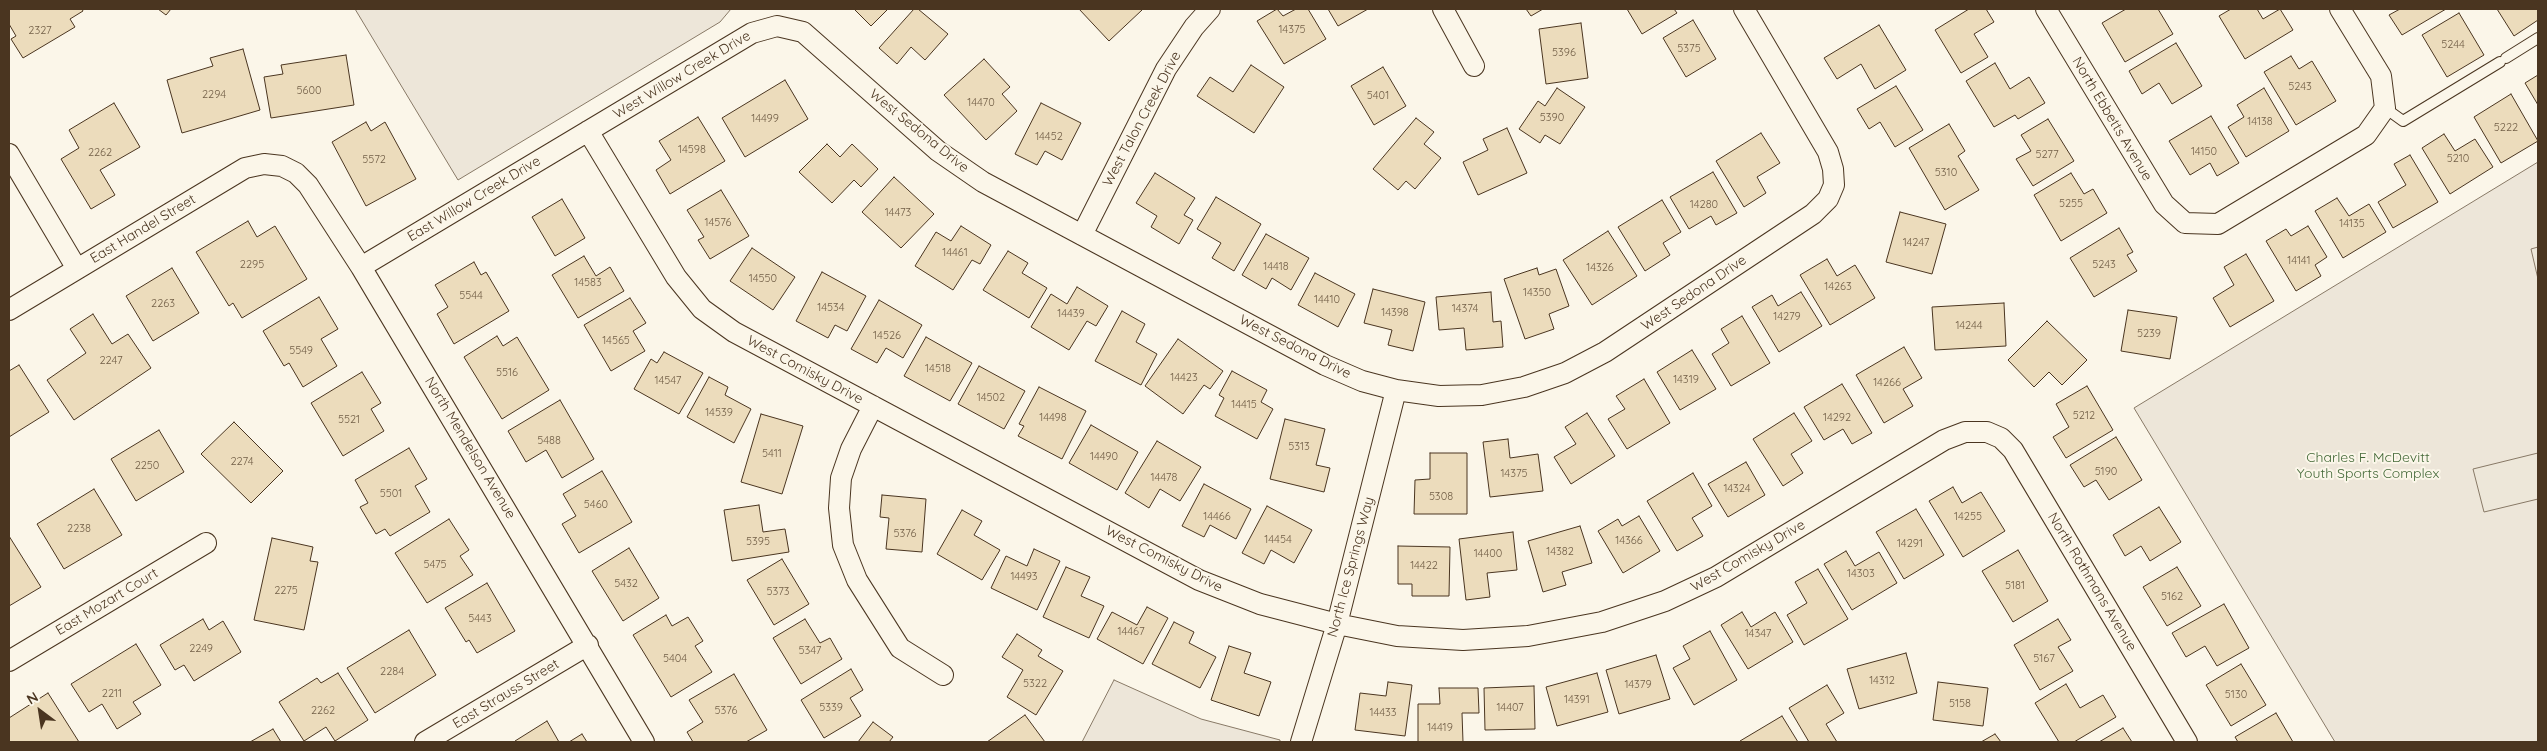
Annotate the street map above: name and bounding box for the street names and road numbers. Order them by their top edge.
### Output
street label: West Willow Creek Drive [610,27,754,123]
street label: West Talon Creek Drive [1099,49,1185,189]
street label: North Ebbetts Avenue [2068,54,2156,184]
street label: West Sedona Drive [866,86,972,176]
street label: East Willow Creek Drive [404,153,544,245]
street label: East Handel Street [87,191,199,267]
street label: West Sedona Drive [1638,252,1750,334]
street label: West Sedona Drive [1236,312,1354,382]
street label: West Comisky Drive [744,332,866,408]
street label: North Mendelson Avenue [421,374,519,522]
street label: North Ice Springs Way [1324,495,1378,639]
street label: North Rothmans Avenue [2044,510,2140,654]
street label: West Comisky Drive [1688,516,1808,596]
street label: West Comisky Drive [1103,522,1225,596]
street label: East Mozart Court [53,565,161,639]
street label: East Strauss Street [450,656,562,732]

